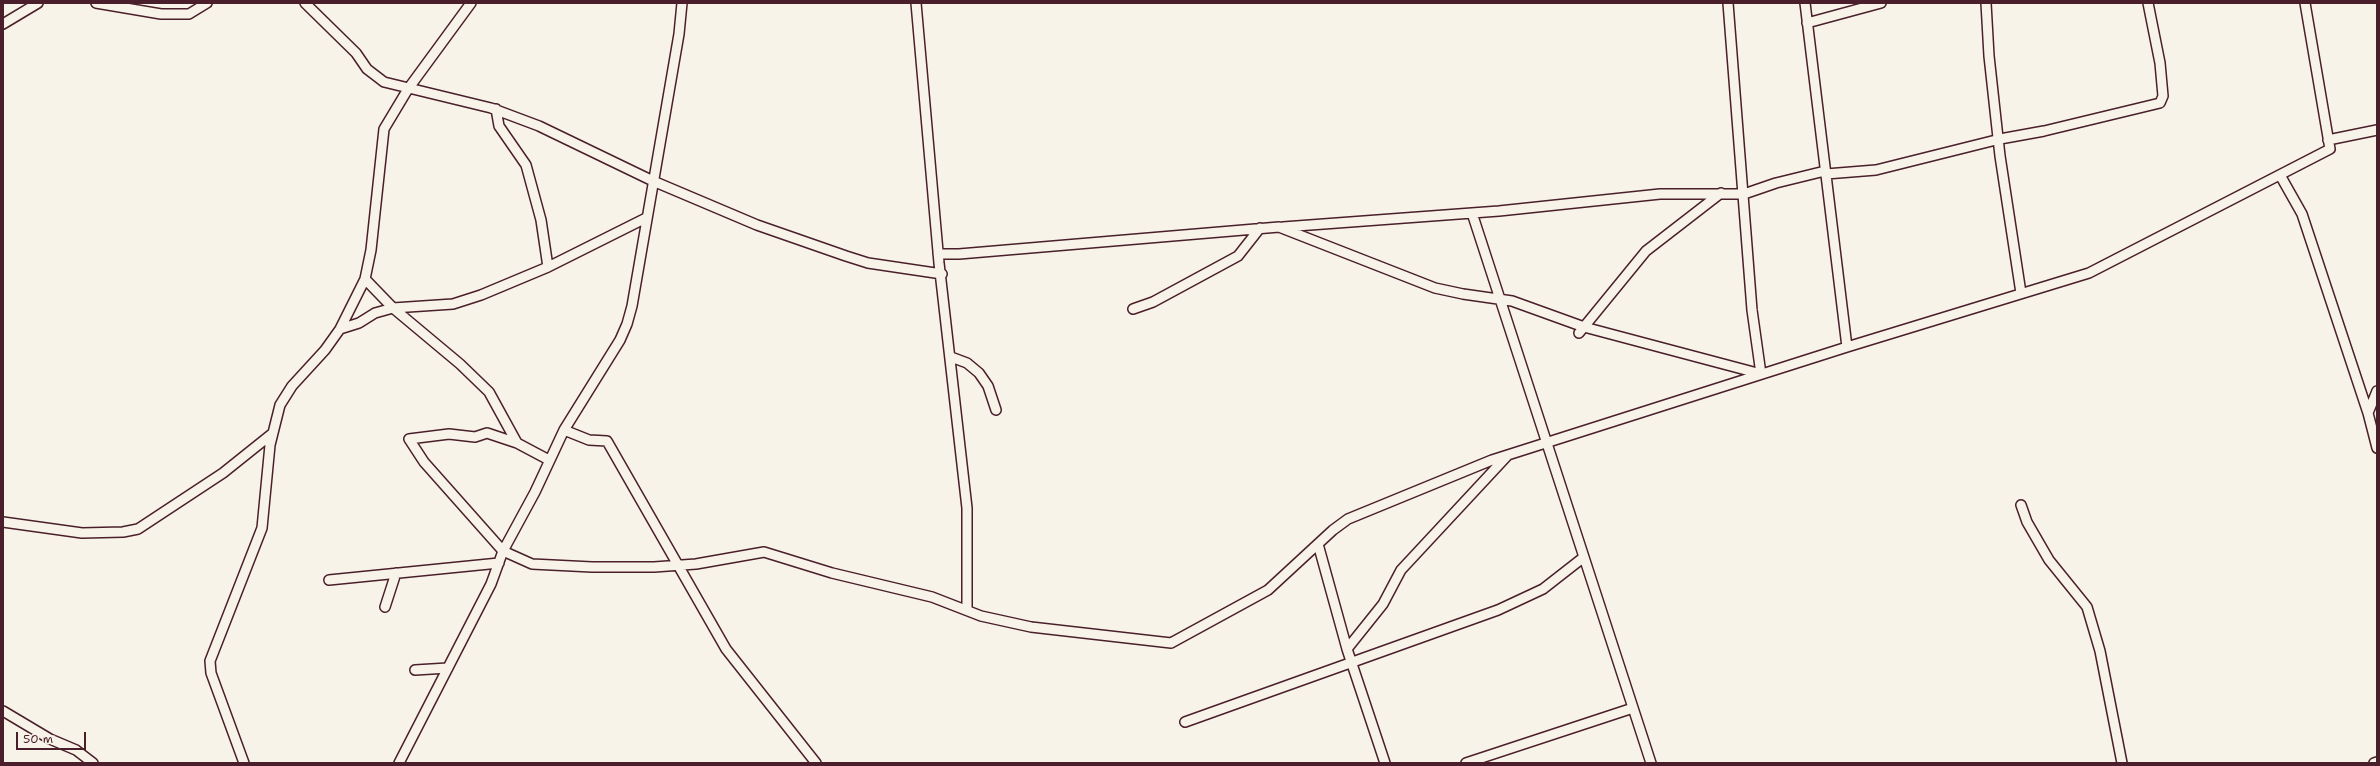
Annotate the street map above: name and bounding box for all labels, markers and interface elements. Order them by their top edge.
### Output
scale bar [18,724,88,750]
text: 50 m [23,731,53,747]

